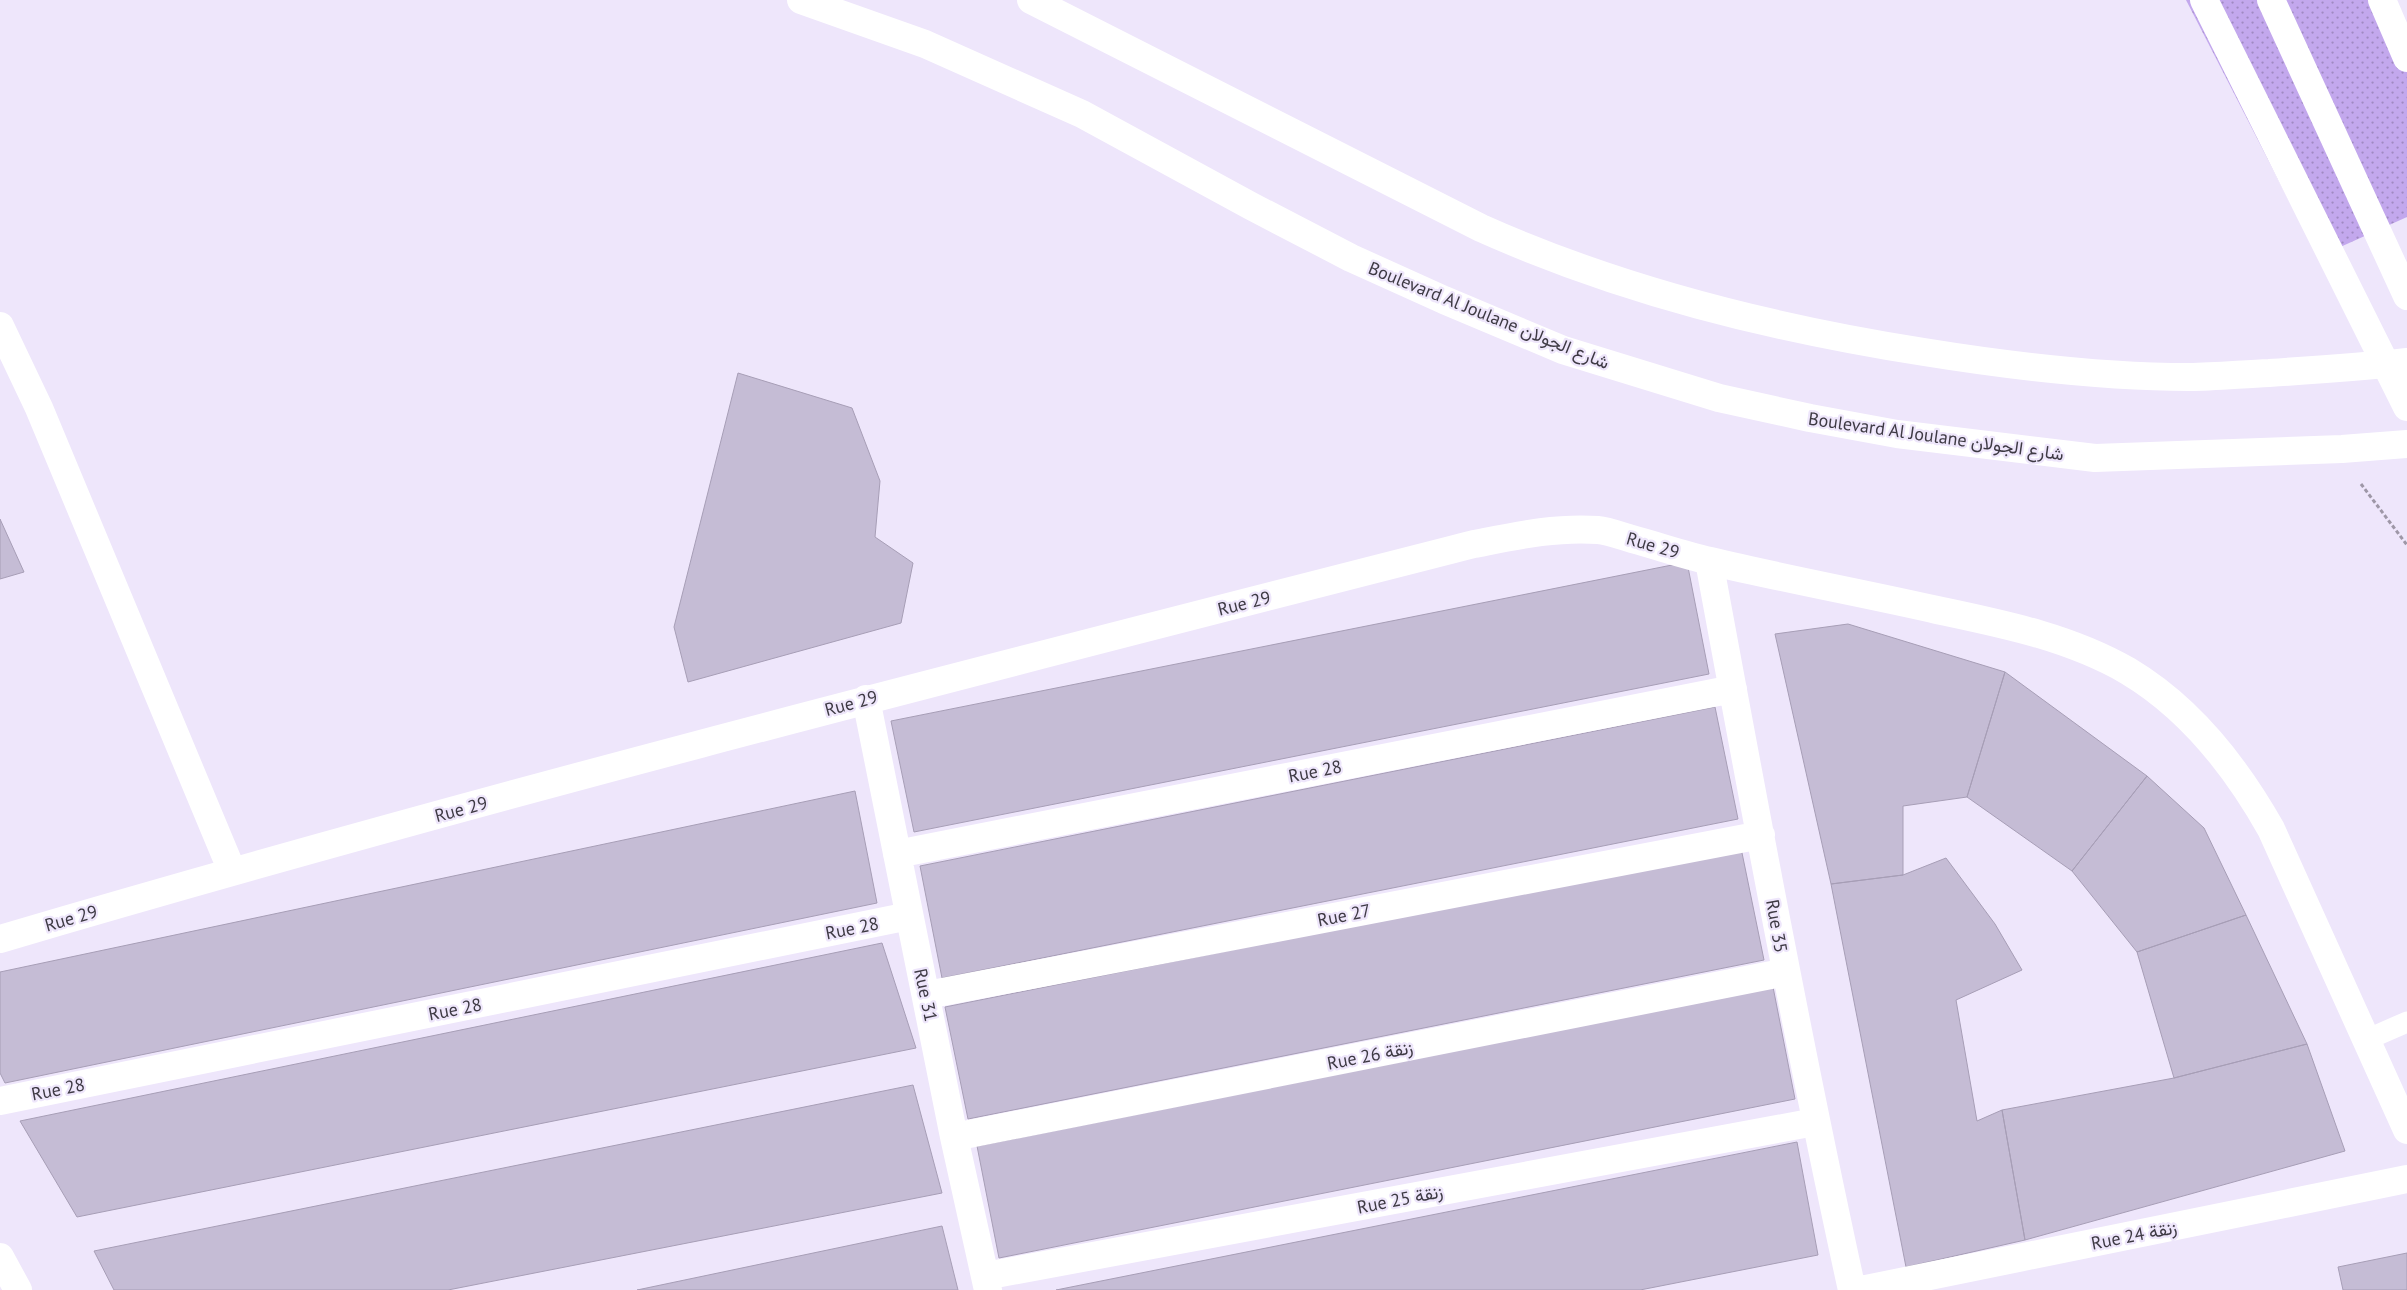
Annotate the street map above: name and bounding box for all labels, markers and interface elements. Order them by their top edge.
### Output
street label: Boulevard Al Joulane شارع الجولان [1365,256,1613,375]
street label: Boulevard Al Joulane شارع الجولان [1807,407,2065,466]
street label: Rue 29 [1624,527,1682,563]
street label: Rue 29 [1215,585,1273,621]
street label: Rue 29 [822,685,880,721]
street label: Rue 28 [1286,755,1344,787]
street label: Rue 29 [432,791,490,827]
street label: Rue 35 [1761,898,1793,954]
street label: Rue 27 [1315,899,1373,931]
street label: Rue 29 [42,900,100,936]
street label: Rue 28 [823,912,881,944]
street label: Rue 31 [909,966,943,1024]
street label: Rue 28 [426,993,484,1025]
street label: Rue 26 زنقة [1325,1035,1415,1075]
street label: Rue 28 [29,1073,87,1105]
street label: Rue 25 زنقة [1355,1179,1445,1219]
street label: Rue 24 زنقة [2089,1215,2179,1255]

